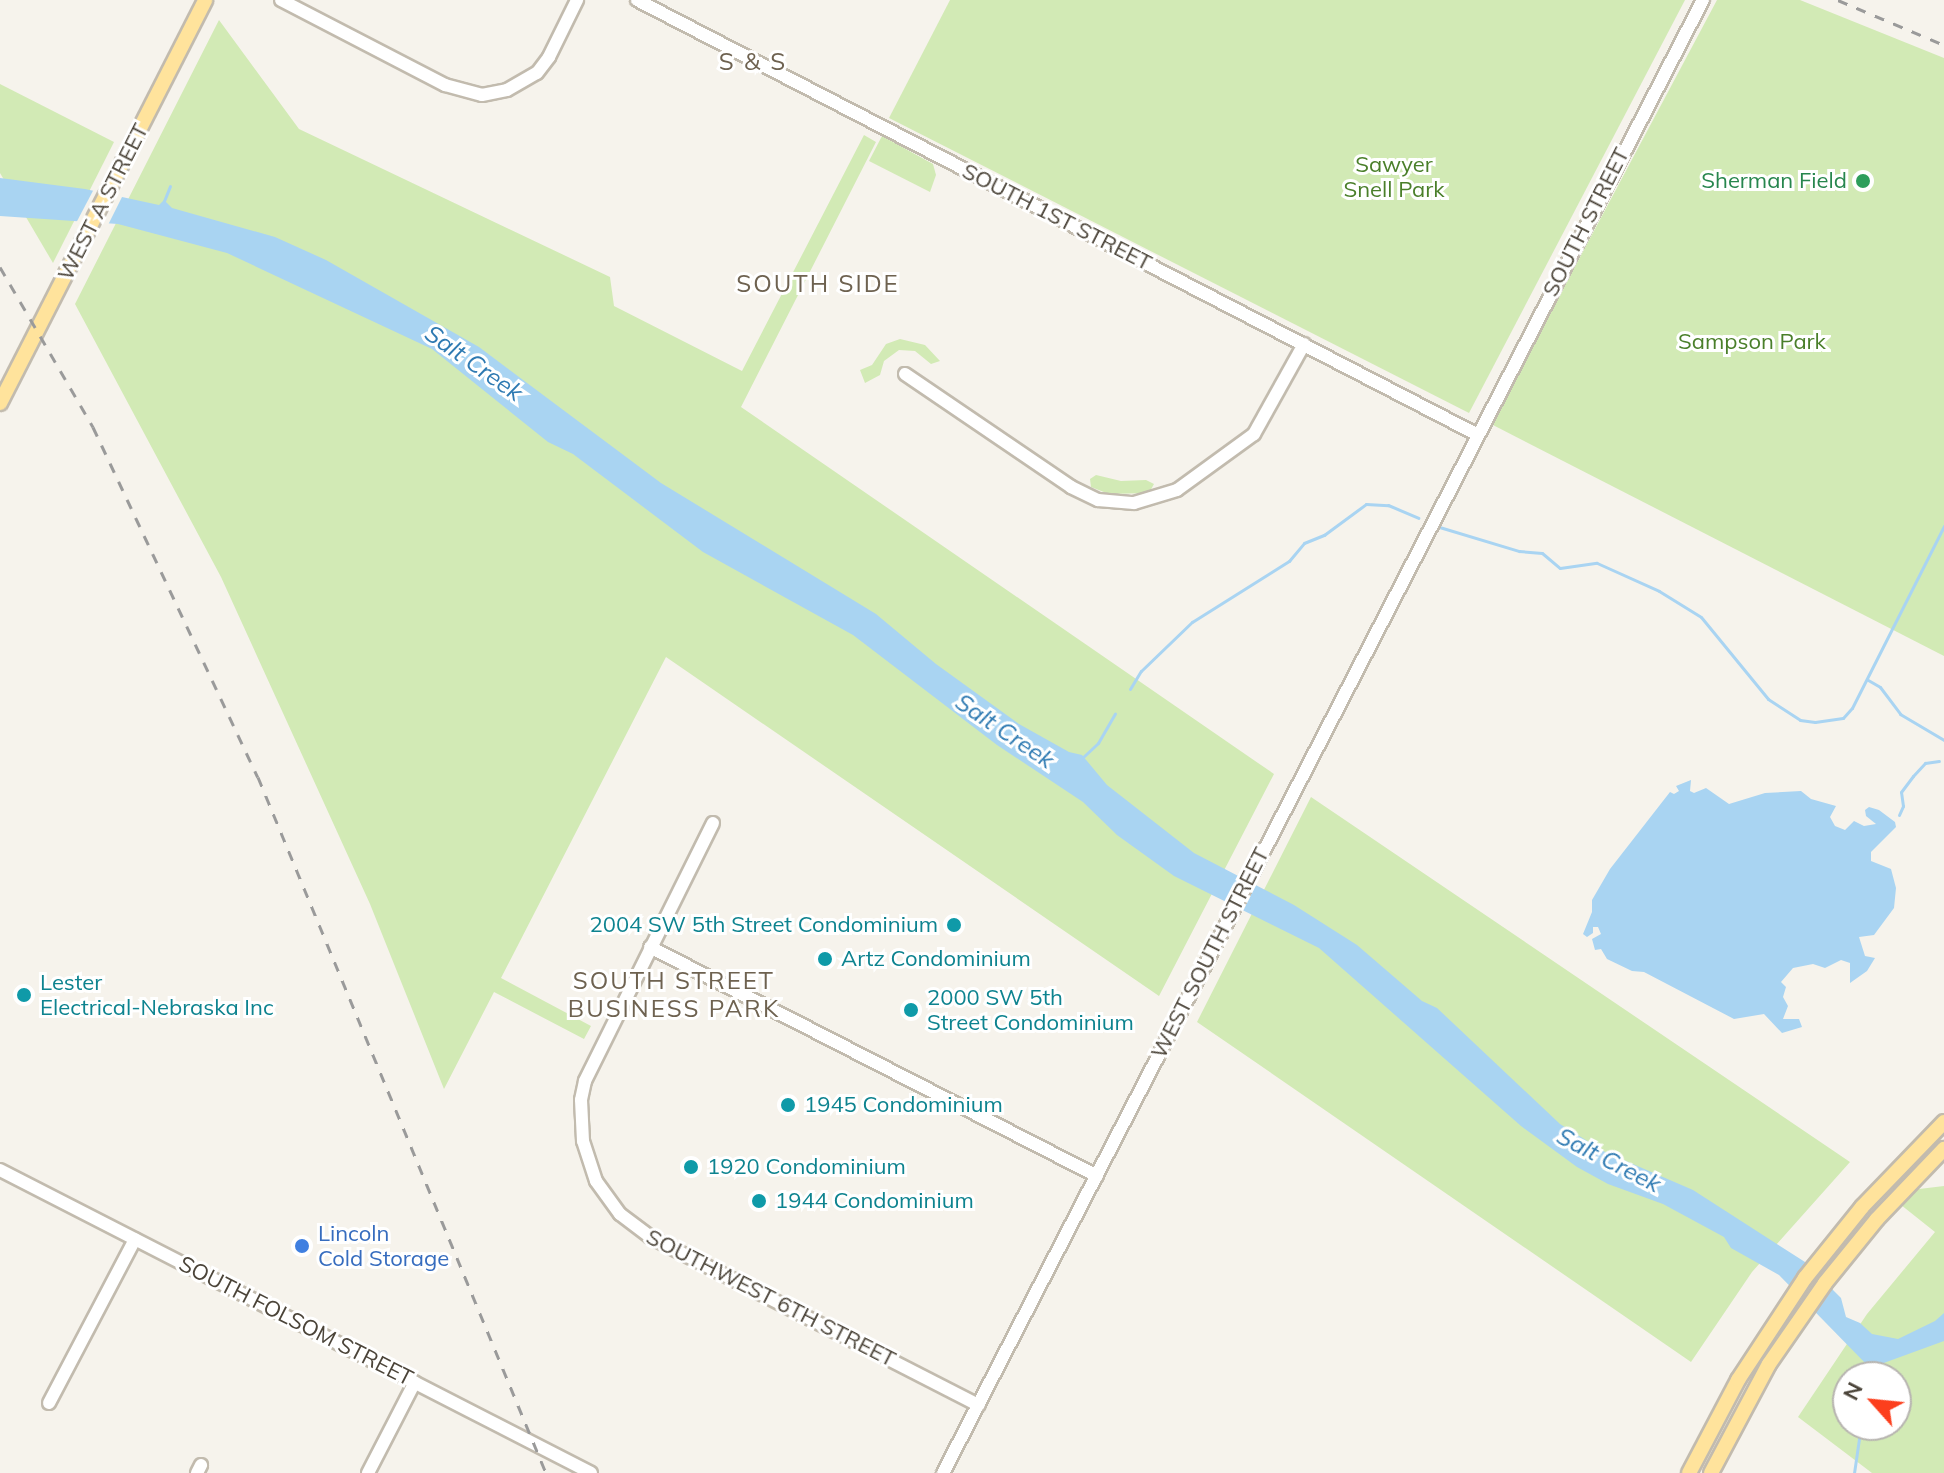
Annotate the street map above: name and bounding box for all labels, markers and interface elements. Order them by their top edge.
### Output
district label: S & S [719,48,787,76]
street label: WEST A STREET [52,119,154,285]
street label: SOUTH STREET [1537,143,1635,301]
park label: Sawyer Snell Park [1343,151,1445,202]
street label: SOUTH 1ST STREET [958,158,1156,276]
place label: Sherman Field [1701,168,1847,194]
marker: Sherman Field [1854,172,1872,190]
district label: SOUTH SIDE [736,270,900,298]
water label: Salt Creek [419,319,529,407]
park label: Sampson Park [1678,329,1826,355]
water label: Salt Creek [950,687,1060,775]
street label: WEST SOUTH STREET [1145,843,1275,1063]
place label: 2004 SW 5th Street Condominium [589,912,938,938]
marker: 2004 SW 5th Street Condominium [945,916,963,934]
place label: Artz Condominium [841,946,1031,972]
marker: Artz Condominium [816,950,834,968]
district label: SOUTH STREET BUSINESS PARK [568,967,780,1023]
place label: Lester Electrical-Nebraska Inc [40,969,274,1020]
place label: 2000 SW 5th Street Condominium [927,984,1134,1036]
marker: Lester Electrical-Nebraska Inc [15,986,33,1004]
marker: 2000 SW 5th Street Condominium [902,1001,920,1019]
place label: 1945 Condominium [804,1092,1003,1118]
marker: 1945 Condominium [779,1096,797,1114]
water label: Salt Creek [1552,1121,1666,1199]
place label: 1920 Condominium [707,1154,906,1180]
marker: 1920 Condominium [682,1158,700,1176]
place label: 1944 Condominium [775,1188,974,1214]
marker: 1944 Condominium [750,1192,768,1210]
place label: Lincoln Cold Storage [318,1220,449,1272]
street label: SOUTHWEST 6TH STREET [642,1224,900,1372]
marker: Lincoln Cold Storage [293,1237,311,1255]
street label: SOUTH FOLSOM STREET [174,1250,418,1392]
north arrow [1832,1361,1912,1441]
text: N [1836,1377,1869,1405]

